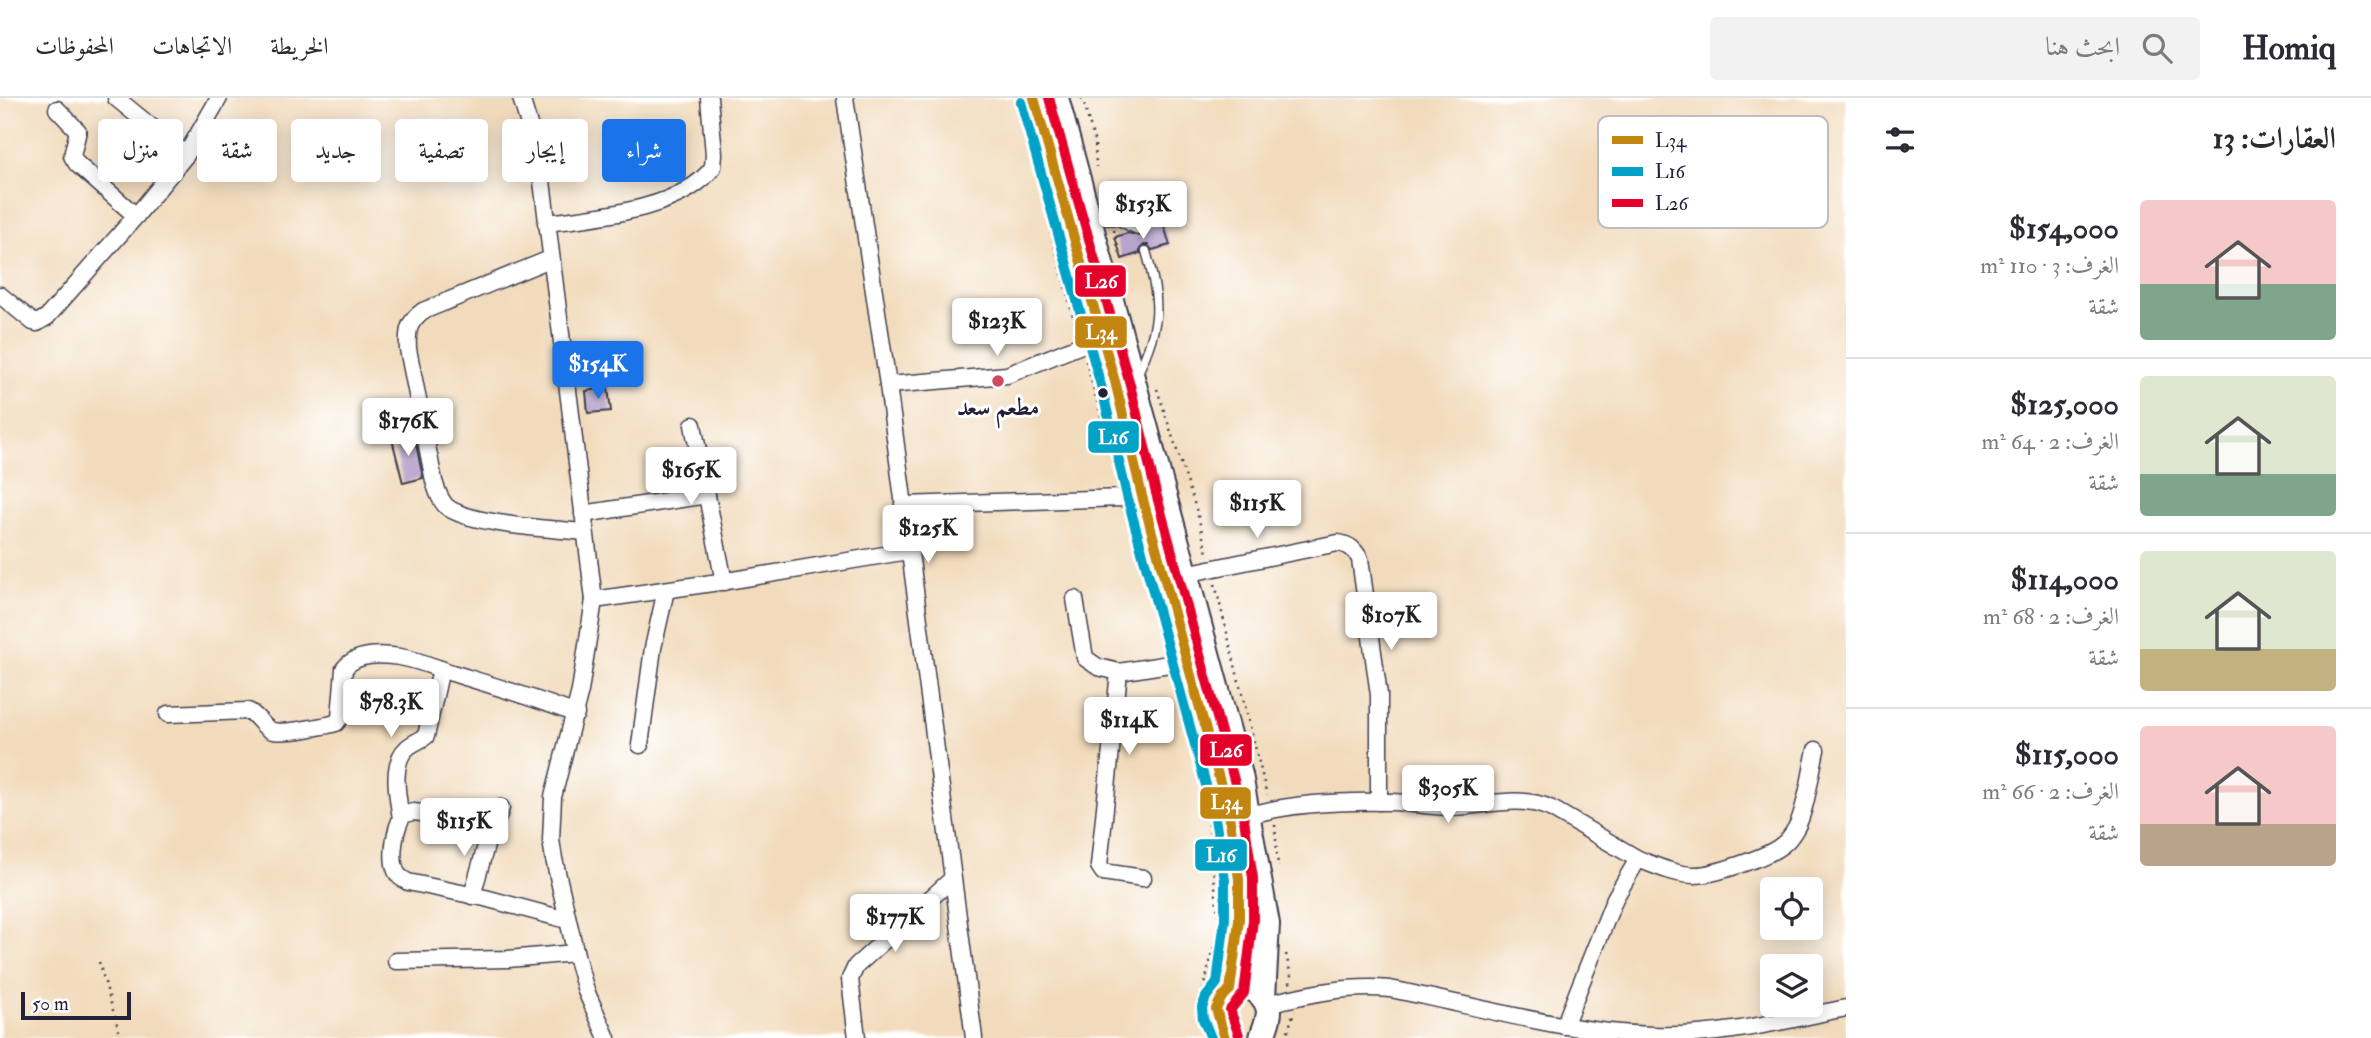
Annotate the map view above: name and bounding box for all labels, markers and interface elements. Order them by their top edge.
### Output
search box [1710,17,2200,80]
text: Homiq [2242,28,2336,69]
icon: search [2138,29,2176,67]
text: المحفوظات [35,31,114,62]
text: الاتجاهات [152,31,232,62]
text: الخريطة [270,31,329,62]
text: ابحث هنا [2045,31,2120,63]
legend [1598,116,1828,228]
chip: منزل [98,119,183,182]
chip: شقة [197,119,277,182]
chip: جديد [291,119,381,182]
chip: تصفية [395,119,488,182]
chip: إيجار [502,119,588,182]
chip: شراء [602,119,686,182]
text: العقارات: 13 [2213,120,2336,157]
icon: filters [1881,121,1919,159]
text: L34 [1655,129,1687,153]
text: L16 [1655,160,1686,184]
pin: $153K [1094,181,1192,241]
text: $153K [1115,189,1171,218]
text: L26 [1655,192,1689,216]
text: $154,000 [2009,210,2119,247]
icon: home [2196,228,2280,312]
text: الغرف: 3 · 110 m² [1980,251,2119,280]
line badge: L26 [1074,264,1127,298]
text: L26 [1085,270,1119,294]
text: شقة [2089,292,2119,321]
pin: $123K [948,299,1046,358]
text: $123K [968,306,1026,335]
line badge: L34 [1074,315,1128,349]
text: L34 [1085,321,1118,345]
pin: $154K [549,342,647,401]
text: $154K [568,349,628,378]
marker: مطعم سعد [990,373,1006,389]
unlabelled marker [1096,386,1110,400]
text: $125,000 [2010,386,2119,423]
place label: مطعم سعد [957,392,1039,429]
pin: $176K [359,398,457,458]
icon: home [2196,404,2280,488]
text: $176K [378,406,438,435]
line badge: L16 [1087,420,1140,454]
text: L16 [1098,426,1129,450]
text: الغرف: 2 · 64 m² [1981,427,2119,456]
pin: $165K [642,448,740,507]
text: $165K [662,455,720,484]
text: شقة [2089,468,2119,497]
pin: $115K [1208,480,1306,540]
text: $115K [1229,488,1285,517]
pin: $125K [879,505,977,565]
text: $125K [898,513,958,542]
text: $114,000 [2011,561,2119,598]
icon: home [2196,579,2280,663]
pin: $107K [1342,592,1440,652]
text: $107K [1361,600,1421,629]
text: الغرف: 2 · 68 m² [1983,602,2119,631]
text: شقة [2089,643,2119,672]
pin: $78.3K [334,680,448,739]
text: $78.3K [359,687,423,716]
pin: $114K [1080,698,1178,757]
text: $114K [1100,705,1158,734]
line badge: L26 [1199,733,1253,767]
text: $115,000 [2015,736,2119,773]
text: L26 [1210,739,1244,763]
icon: home [2196,754,2280,838]
pin: $305K [1399,766,1497,825]
text: $305K [1418,773,1478,802]
text: الغرف: 2 · 66 m² [1982,777,2119,806]
line badge: L34 [1199,786,1252,820]
text: L34 [1210,791,1243,815]
pin: $115K [415,798,513,858]
text: $115K [436,806,492,835]
text: شقة [2089,818,2119,847]
line badge: L16 [1194,838,1248,872]
text: L16 [1206,844,1237,868]
map controls [1760,877,1823,1017]
button: locate [1760,877,1823,940]
pin: $177K [846,894,944,954]
text: $177K [866,902,924,931]
button: layers [1760,954,1823,1017]
scale bar [21,989,131,1021]
text: 50 m [32,992,69,1016]

